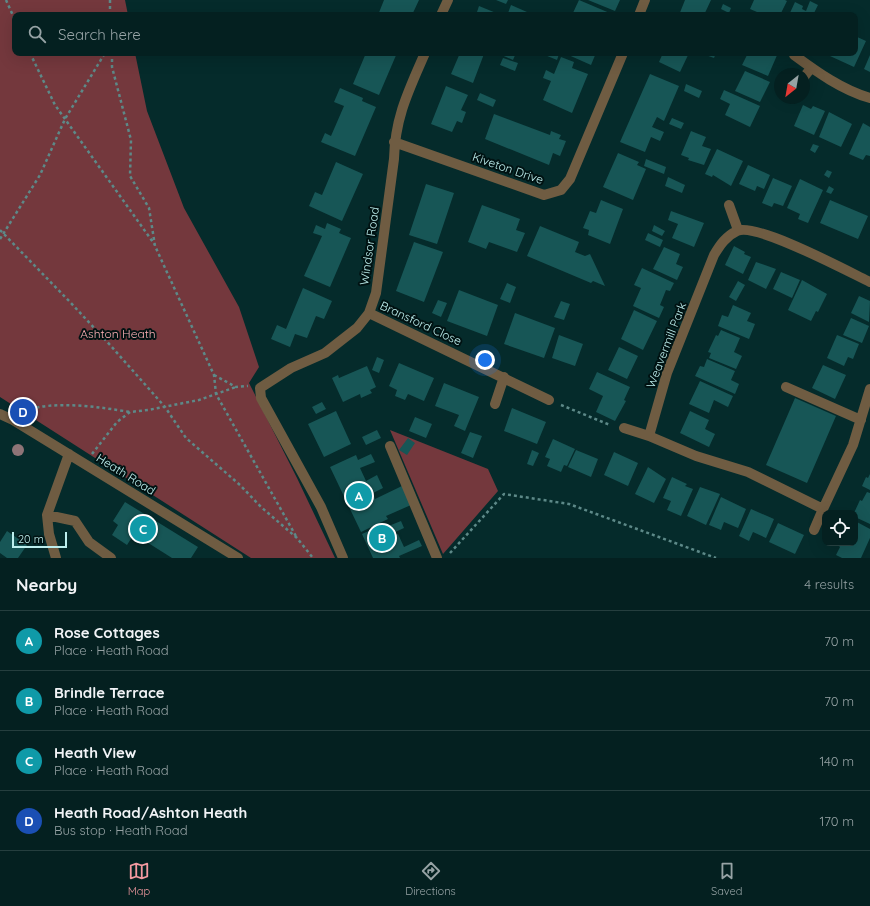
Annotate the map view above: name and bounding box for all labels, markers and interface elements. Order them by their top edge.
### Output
search box [12,12,858,56]
icon: search [26,23,48,45]
text: Search here [58,25,141,44]
north arrow [774,68,810,104]
street label: Kiveton Drive [471,149,546,187]
street label: Windsor Road [356,206,382,286]
street label: Bransford Close [378,298,464,349]
street label: Weavermill Park [643,300,689,390]
park label: Ashton Heath [80,326,156,341]
your location [475,350,495,370]
pin: D [10,397,36,427]
street label: Heath Road [94,450,158,498]
pin: A [346,481,372,511]
map controls [822,510,858,546]
button: locate [822,510,858,546]
pin: C [130,514,156,544]
pin: B [369,523,395,553]
scale bar [12,530,67,549]
text: 20 m [18,532,44,546]
text: Nearby [16,574,77,595]
text: 4 results [804,576,854,592]
text: Rose Cottages [54,623,160,642]
text: A [25,633,33,649]
text: 70 m [824,633,854,649]
text: Place · Heath Road [54,642,169,658]
text: Brindle Terrace [54,683,165,702]
text: B [25,693,33,709]
text: 70 m [824,693,854,709]
text: Place · Heath Road [54,702,169,718]
text: Heath View [54,743,136,762]
text: C [25,753,33,769]
text: 140 m [819,753,854,769]
text: Place · Heath Road [54,762,169,778]
text: Heath Road/Ashton Heath [54,803,247,822]
text: D [24,813,34,829]
text: 170 m [819,813,854,829]
text: Bus stop · Heath Road [54,822,188,838]
tab: Map [128,860,150,898]
tab: Directions [405,860,456,898]
tab: Saved [711,860,742,898]

